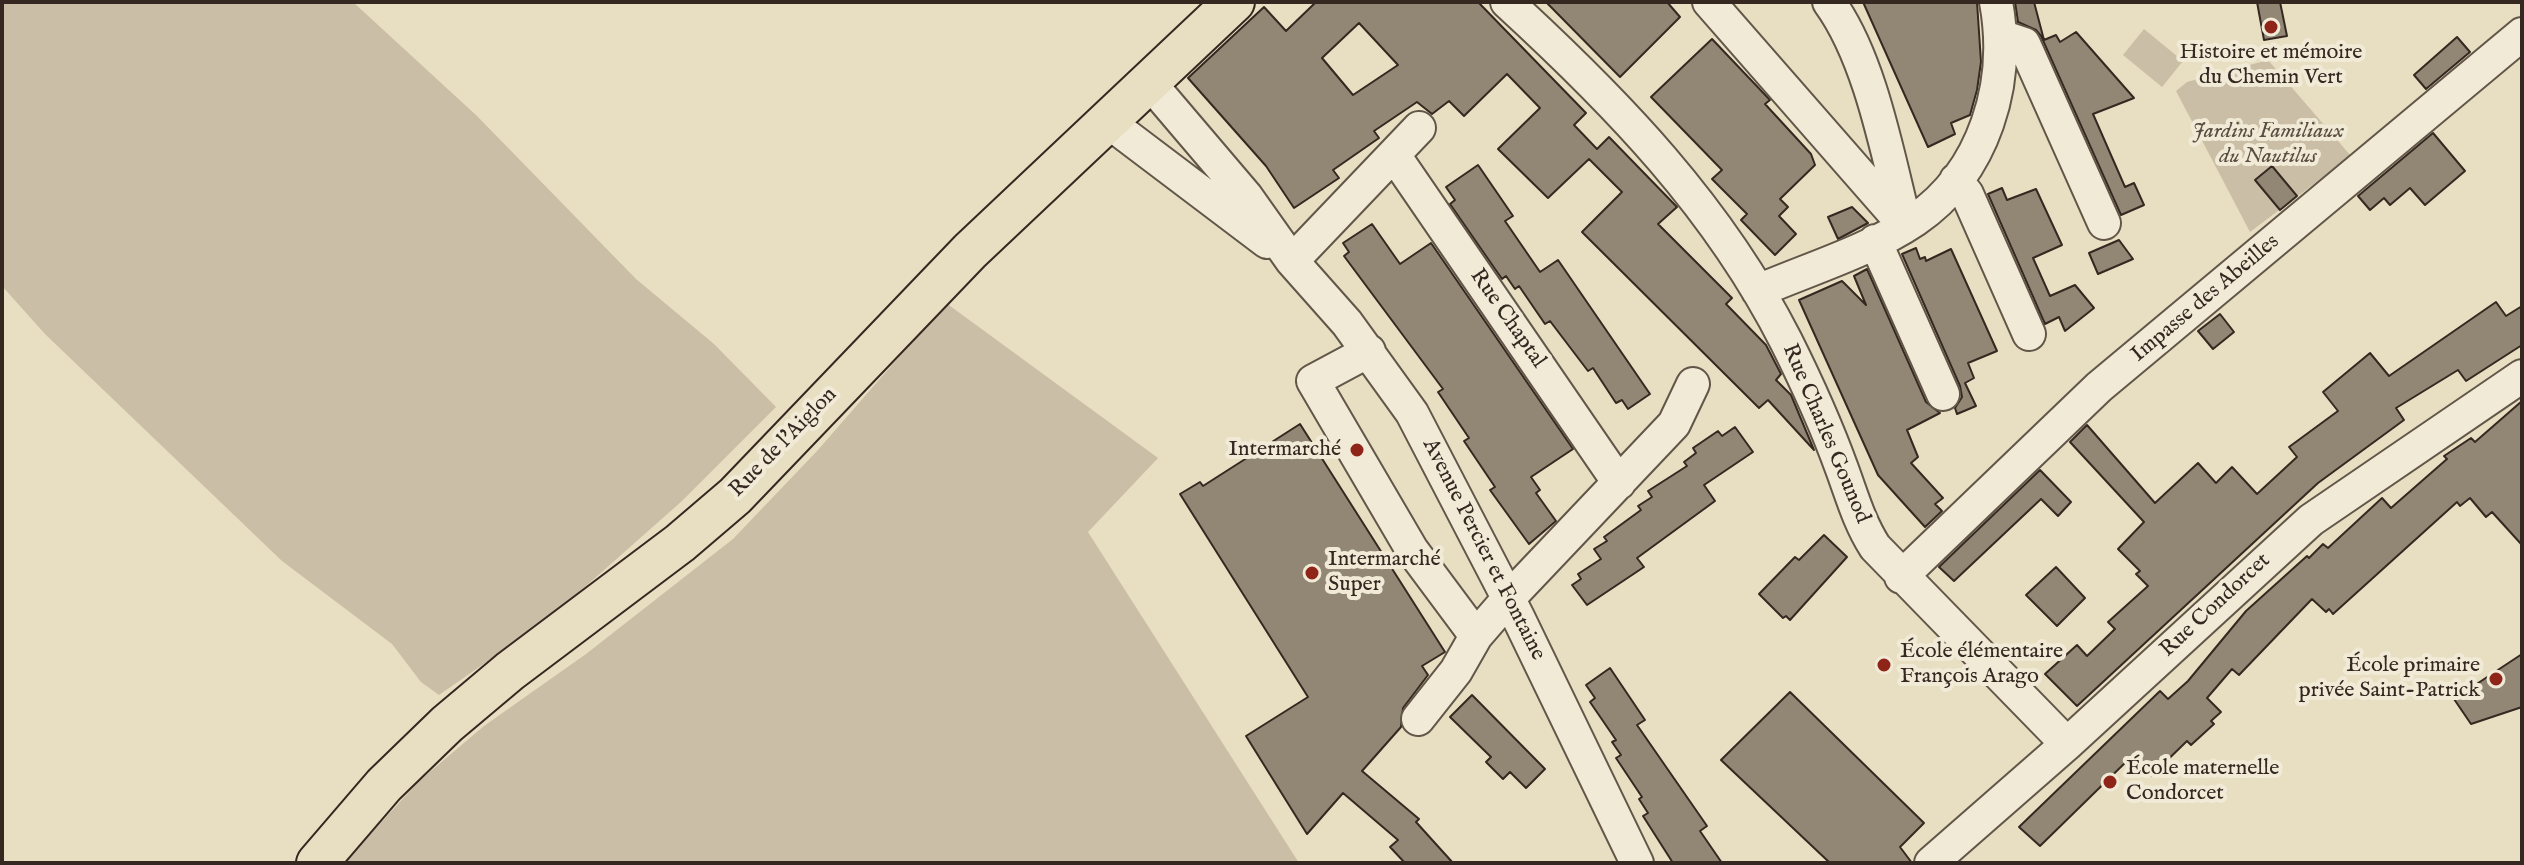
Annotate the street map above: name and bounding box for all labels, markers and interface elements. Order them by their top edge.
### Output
marker: Histoire et mémoire du Chemin Vert [2262,18,2280,36]
place label: Histoire et mémoire du Chemin Vert [2180,40,2362,92]
park label: Jardins Familiaux du Nautilus [2192,119,2344,170]
street label: Impasse des Abeilles [2127,229,2285,369]
street label: Rue Chaptal [1463,264,1551,374]
street label: Rue Charles Gounod [1775,340,1875,528]
street label: Rue de l'Aiglon [725,382,843,504]
street label: Avenue Percier et Fontaine [1416,435,1550,665]
place label: Intermarché [1228,437,1341,463]
marker: Intermarché [1348,441,1366,459]
place label: Intermarché Super [1328,547,1441,598]
street label: Rue Condorcet [2155,548,2277,664]
marker: Intermarché Super [1303,564,1321,582]
place label: École élémentaire François Arago [1900,639,2063,690]
place label: École primaire privée Saint-Patrick [2299,653,2480,704]
marker: École élémentaire François Arago [1875,656,1893,674]
marker: École primaire privée Saint-Patrick [2487,670,2505,688]
place label: École maternelle Condorcet [2126,756,2279,808]
marker: École maternelle Condorcet [2101,773,2119,791]

